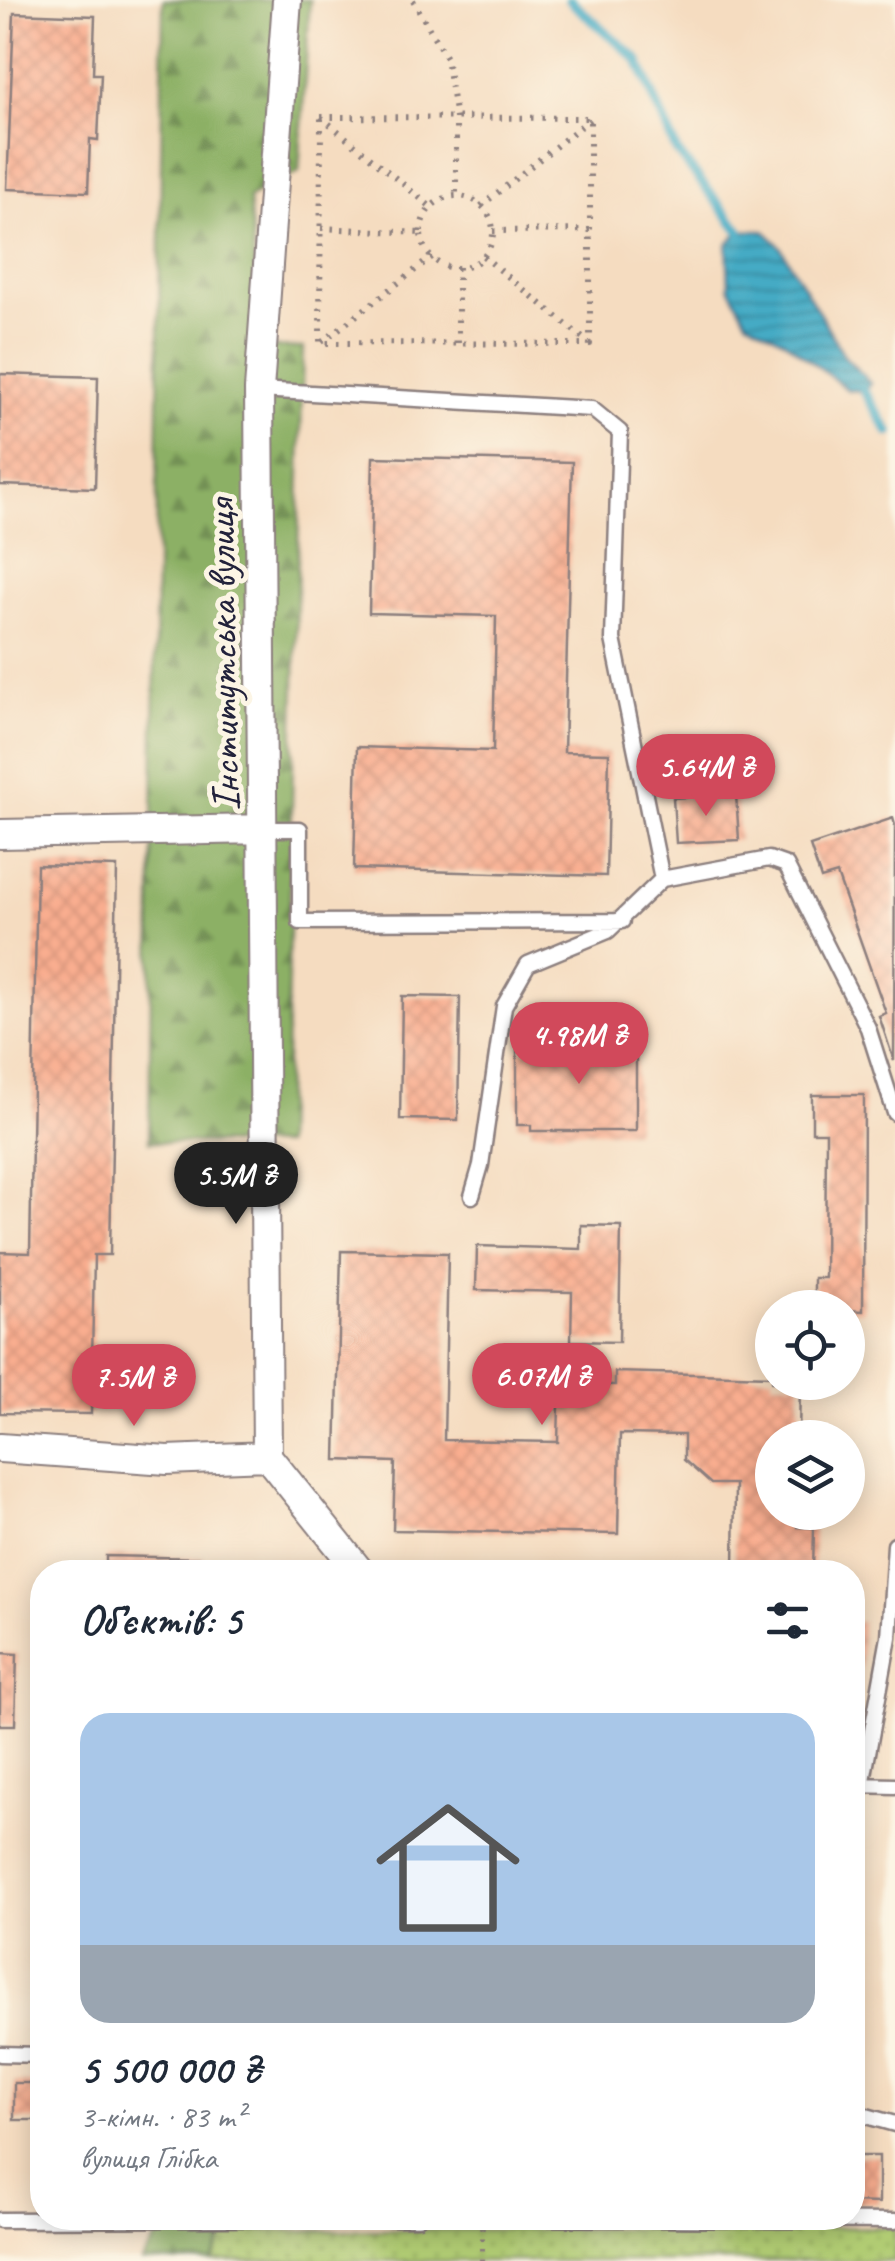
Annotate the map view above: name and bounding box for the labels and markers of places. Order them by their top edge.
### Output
pin: 5.64M ₴ [614,734,798,819]
pin: 4.98M ₴ [487,1002,671,1087]
pin: 5.5M ₴ [155,1142,317,1227]
pin: 6.07M ₴ [450,1343,634,1428]
pin: 7.5M ₴ [53,1344,215,1429]

